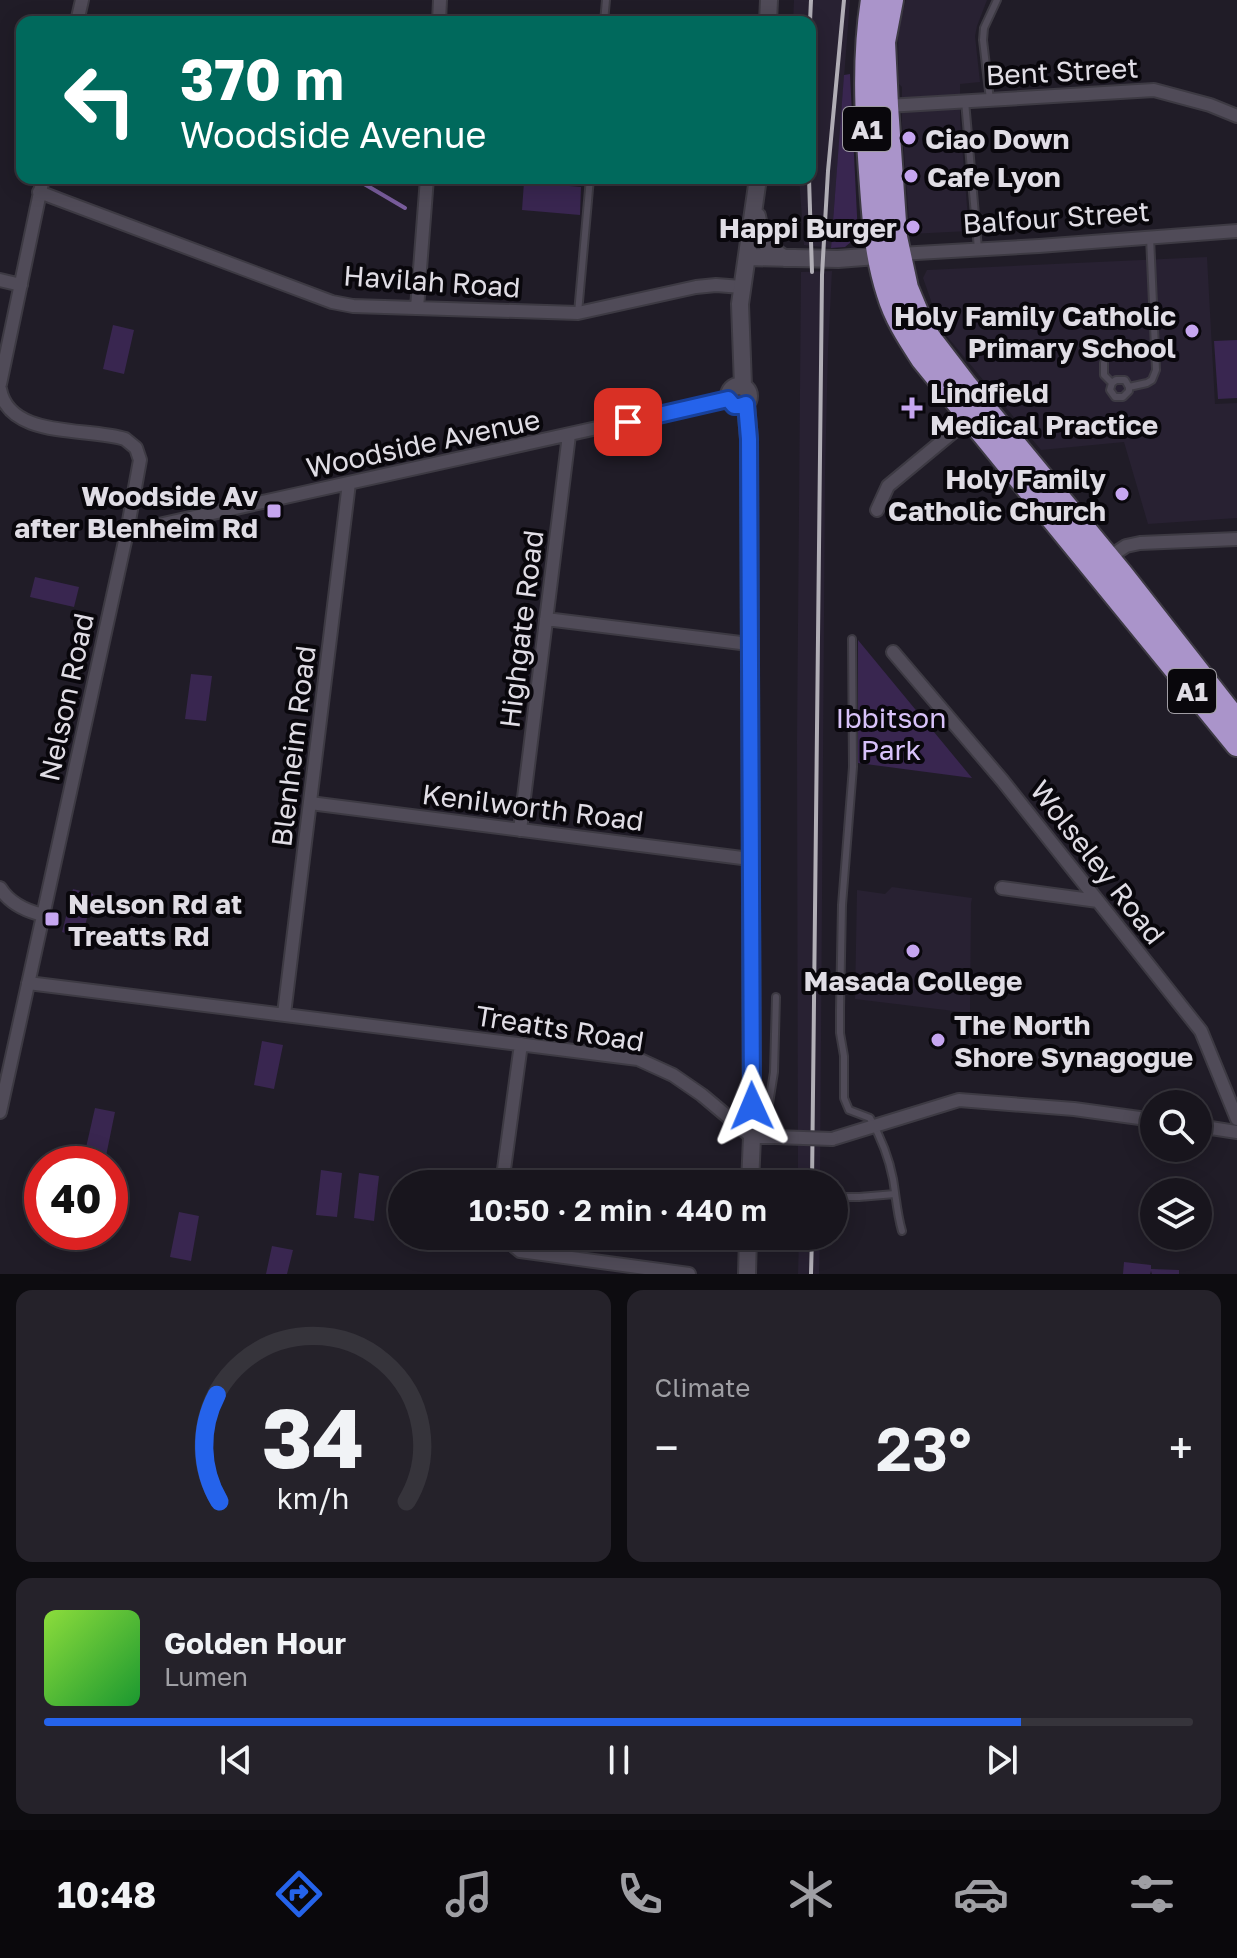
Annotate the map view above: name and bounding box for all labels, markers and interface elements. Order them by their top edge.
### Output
text: 370 m [180,45,344,112]
icon: left [48,48,152,152]
street label: Bent Street [985,51,1139,91]
road number: A1 [843,107,891,151]
text: Woodside Avenue [180,113,486,156]
place label: Ciao Down [925,122,1069,155]
marker: Ciao Down [900,129,918,147]
place label: Cafe Lyon [927,160,1061,193]
marker: Cafe Lyon [902,167,920,185]
street label: Balfour Street [961,194,1151,240]
place label: Happi Burger [719,211,897,244]
marker: Happi Burger [904,218,922,236]
street label: Havilah Road [342,258,522,304]
place label: Holy Family Catholic Primary School [894,299,1176,364]
marker: Holy Family Catholic Primary School [1183,322,1201,340]
place label: Lindfield Medical Practice [930,376,1158,441]
pin [594,388,662,456]
marker: Lindfield Medical Practice [901,397,923,419]
icon: arrive [606,400,650,444]
street label: Woodside Avenue [303,402,543,484]
place label: Holy Family Catholic Church [888,462,1106,527]
place label: Woodside Av after Blenheim Rd [14,479,258,544]
marker: Holy Family Catholic Church [1113,485,1131,503]
marker: Woodside Av after Blenheim Rd [265,502,283,520]
street label: Highgate Road [492,528,550,730]
street label: Nelson Road [32,610,100,784]
street label: Blenheim Road [264,644,322,848]
road number: A1 [1168,669,1216,713]
park label: Ibbitson Park [836,701,946,766]
street label: Wolseley Road [1024,774,1172,950]
street label: Kenilworth Road [420,777,646,837]
place label: Nelson Rd at Treatts Rd [68,887,242,952]
marker: Nelson Rd at Treatts Rd [43,910,61,928]
marker: Masada College [904,942,922,960]
place label: Masada College [803,964,1023,997]
street label: Treatts Road [474,998,646,1058]
place label: The North Shore Synagogue [954,1008,1193,1073]
marker: The North Shore Synagogue [929,1031,947,1049]
position arrow [710,1064,794,1148]
map controls [1140,1090,1212,1250]
button: search [1140,1090,1212,1162]
speed limit sign: 40 [24,1146,128,1250]
button: layers [1140,1178,1212,1250]
text: 10:50 · 2 min · 440 m [469,1192,767,1228]
text: Climate [655,1372,750,1403]
text: 34 [262,1386,365,1486]
text: 23° [876,1412,972,1484]
text: − [655,1421,679,1474]
text: + [1169,1421,1193,1474]
text: km/h [277,1481,350,1515]
text: Golden Hour [164,1625,346,1661]
text: Lumen [164,1661,248,1692]
icon: previous [214,1738,258,1782]
icon: pause [597,1738,641,1782]
icon: next [980,1738,1024,1782]
icon: directions [271,1866,327,1922]
icon: music [441,1866,497,1922]
icon: phone [612,1866,668,1922]
icon: climate [783,1866,839,1922]
icon: car [953,1866,1009,1922]
icon: filters [1124,1866,1180,1922]
text: 10:48 [57,1873,156,1916]

